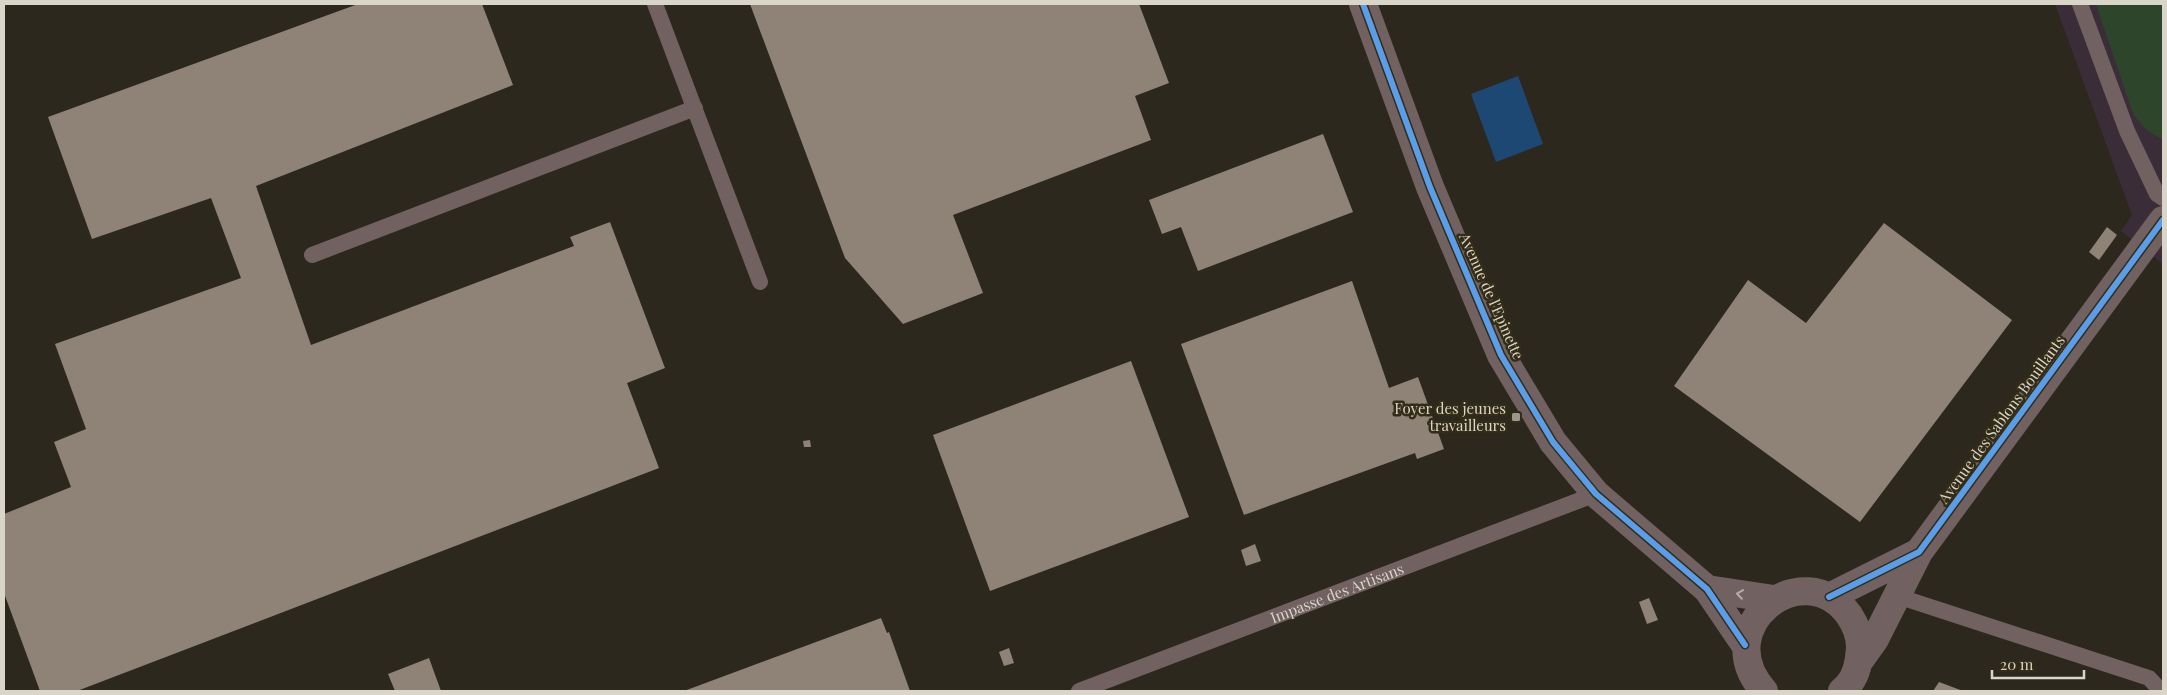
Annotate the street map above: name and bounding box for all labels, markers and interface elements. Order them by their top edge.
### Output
street label: Avenue de l'Epinette [1455,229,1529,362]
street label: Avenue des Sablons Bouillants [1933,331,2069,508]
place label: Foyer des jeunes travailleurs [1394,398,1506,435]
marker: Foyer des jeunes travailleurs [1510,411,1522,423]
street label: Impasse des Artisans [1267,558,1407,627]
one-way arrow [1736,590,1745,600]
scale bar [1992,648,2084,680]
text: 20 m [2000,654,2034,674]

